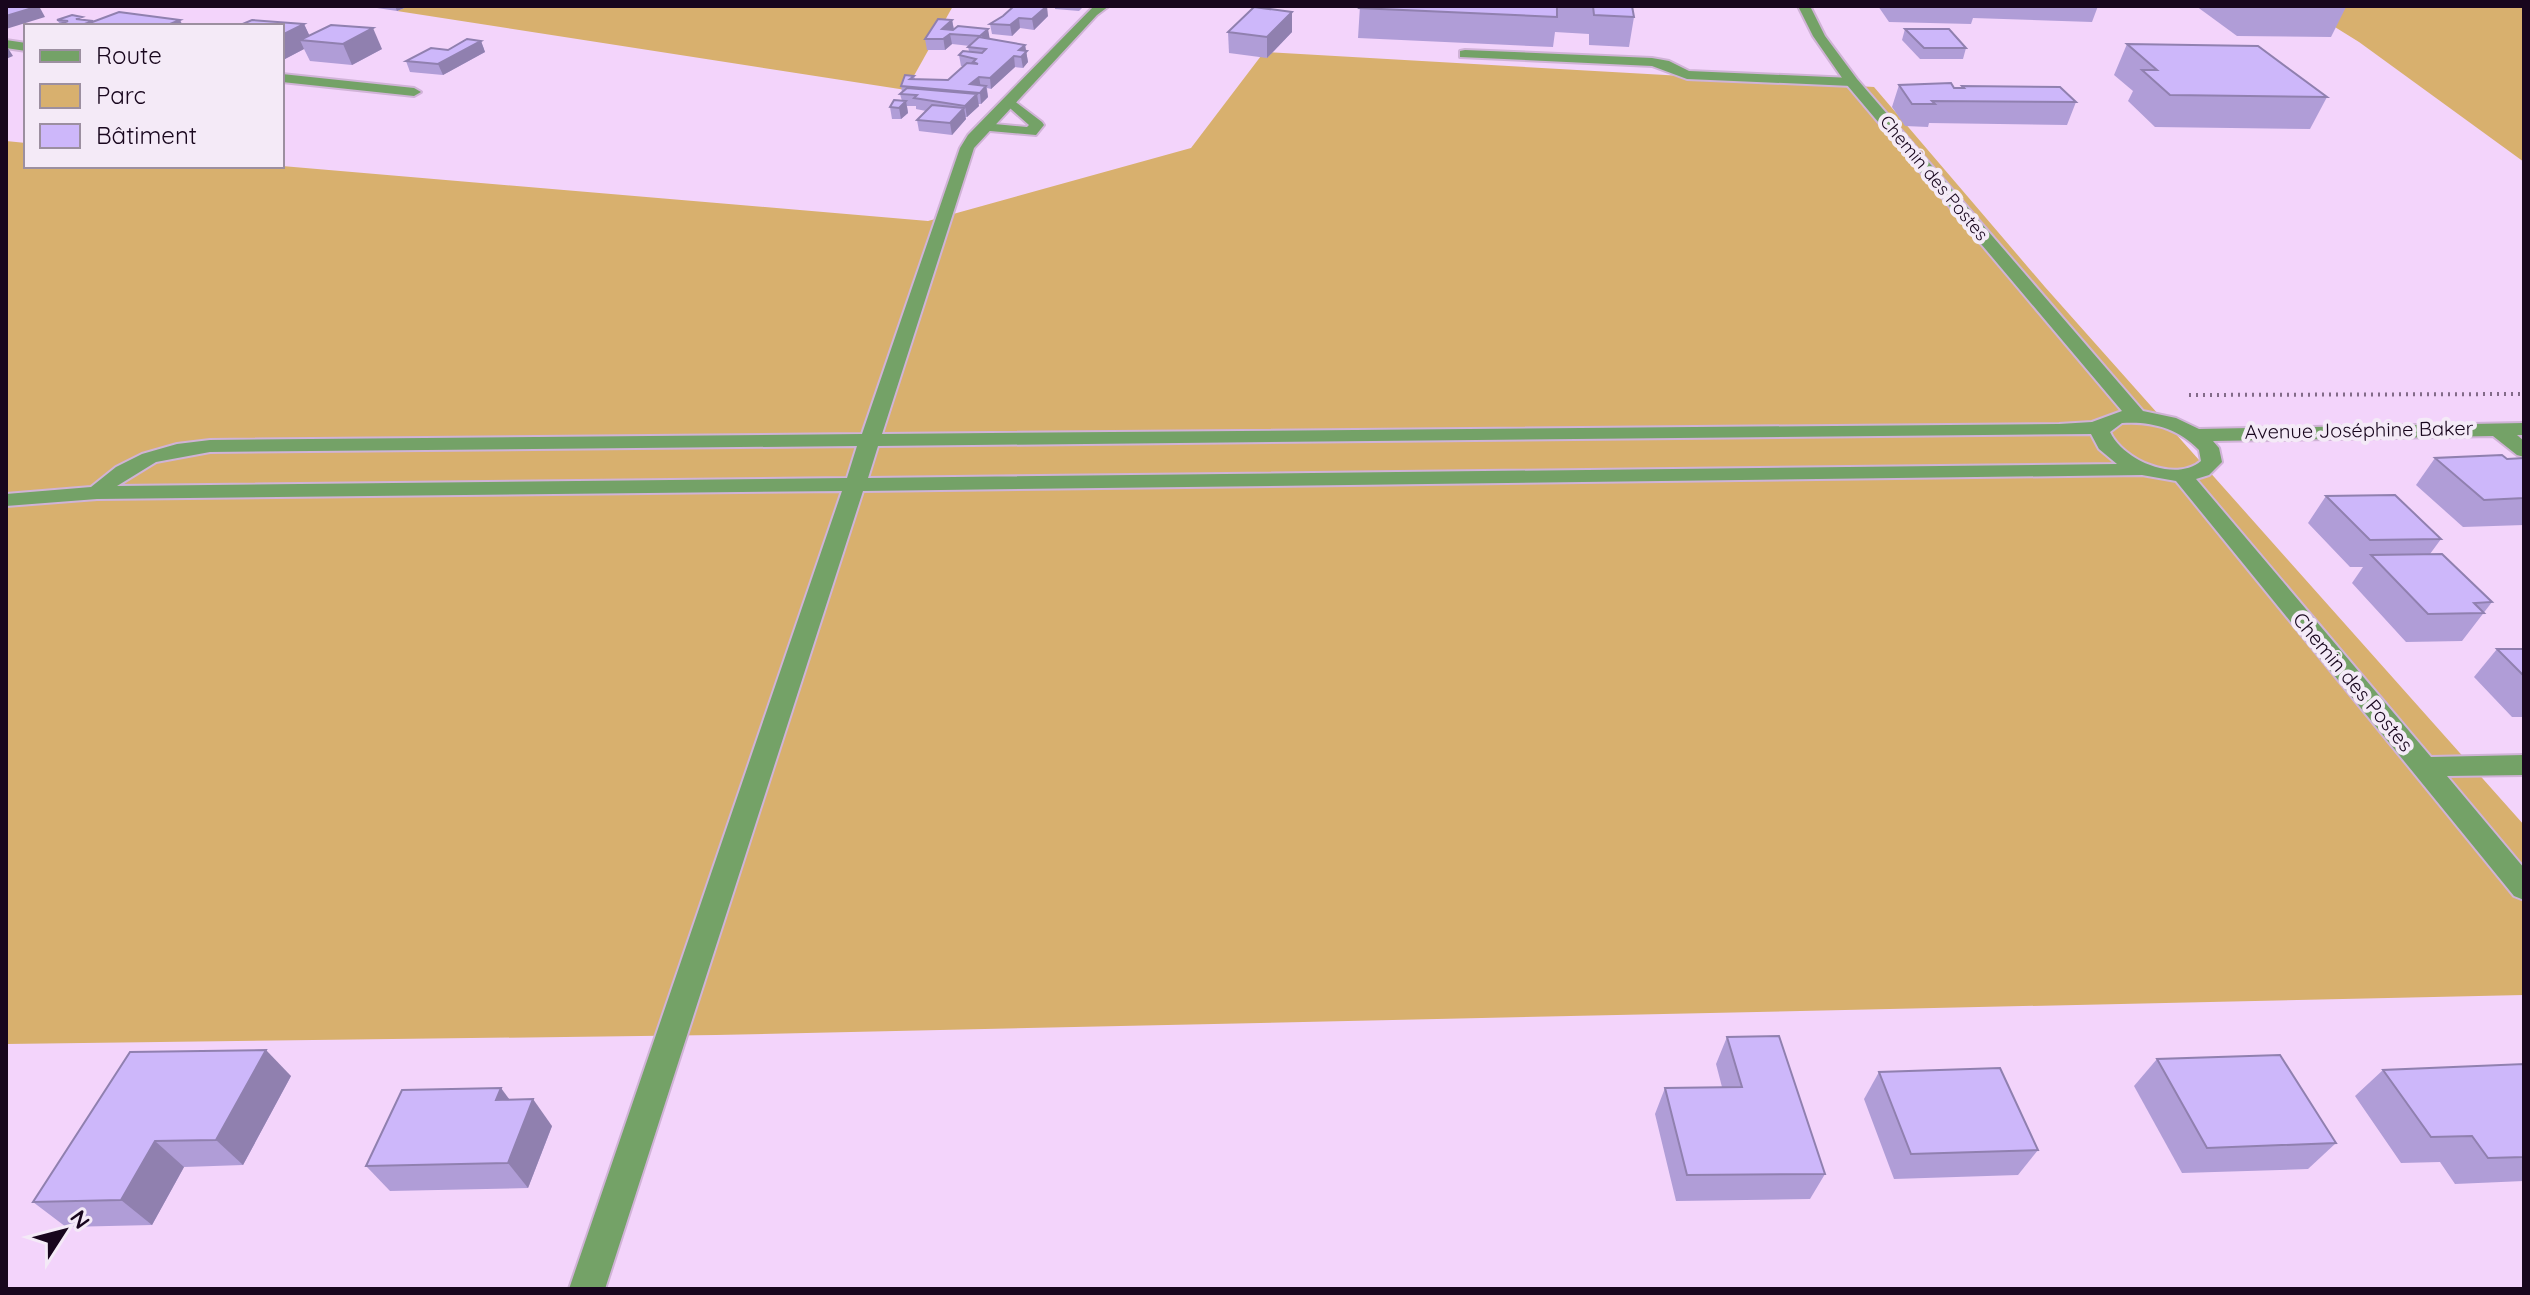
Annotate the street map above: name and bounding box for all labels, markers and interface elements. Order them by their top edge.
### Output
legend [24,24,284,168]
text: Route [96,40,162,70]
text: Parc [96,80,146,110]
street label: Chemin des Postes [1875,110,1994,245]
text: Bâtiment [96,120,197,150]
street label: Avenue Joséphine Baker [2245,415,2474,444]
street label: Chemin des Postes [2288,607,2419,756]
north arrow [24,1191,104,1271]
text: N [64,1204,96,1234]

